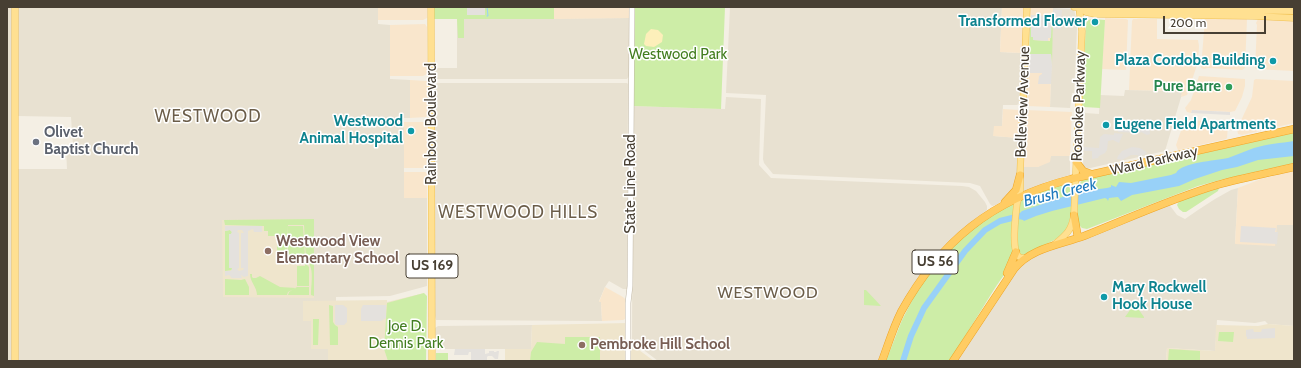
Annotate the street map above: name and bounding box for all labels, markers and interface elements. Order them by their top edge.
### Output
scale bar [1165,8,1268,34]
place label: Transformed Flower [958,13,1087,31]
text: 200 m [1170,15,1206,30]
marker: Transformed Flower [1090,17,1100,27]
park label: Westwood Park [629,46,727,64]
street label: Belleview Avenue [1012,46,1034,158]
street label: Roanoke Parkway [1068,50,1090,162]
place label: Plaza Cordoba Building [1115,52,1265,70]
marker: Plaza Cordoba Building [1268,56,1278,66]
street label: Rainbow Boulevard [423,63,441,185]
place label: Pure Barre [1154,78,1221,96]
marker: Pure Barre [1224,82,1234,92]
district label: WESTWOOD [155,107,261,127]
place label: Westwood Animal Hospital [300,113,403,148]
place label: Eugene Field Apartments [1114,116,1276,134]
marker: Eugene Field Apartments [1101,120,1111,130]
place label: Olivet Baptist Church [44,124,139,159]
marker: Westwood Animal Hospital [406,126,416,136]
street label: State Line Road [622,134,640,234]
marker: Olivet Baptist Church [31,137,41,147]
street label: Ward Parkway [1108,142,1200,180]
water label: Brush Creek [1021,175,1099,211]
district label: WESTWOOD HILLS [438,203,598,223]
place label: Westwood View Elementary School [276,233,399,268]
marker: Westwood View Elementary School [263,246,273,256]
road number: US 56 [912,250,958,274]
road number: US 169 [406,254,458,278]
place label: Mary Rockwell Hook House [1112,279,1206,314]
district label: WESTWOOD [717,283,819,303]
marker: Mary Rockwell Hook House [1099,292,1109,302]
park label: Joe D. Dennis Park [368,318,444,353]
place label: Pembroke Hill School [590,336,730,354]
marker: Pembroke Hill School [577,340,587,350]

